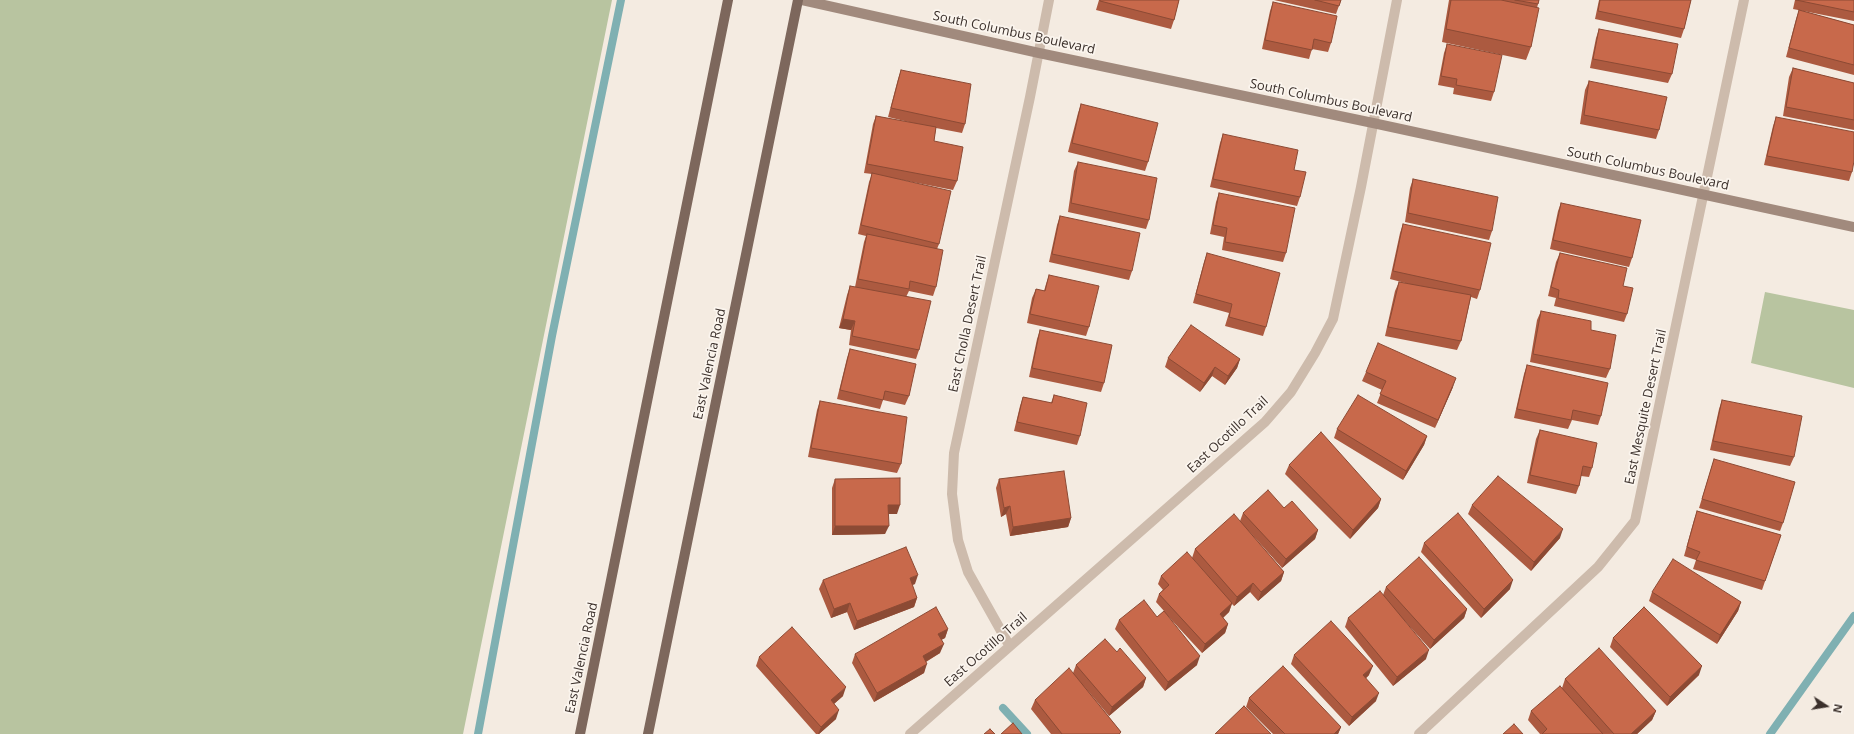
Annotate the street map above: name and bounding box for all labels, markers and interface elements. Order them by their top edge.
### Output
street label: South Columbus Boulevard [931,8,1097,58]
street label: South Columbus Boulevard [1248,76,1414,126]
street label: South Columbus Boulevard [1565,144,1731,194]
street label: East Cholla Desert Trail [946,254,990,394]
street label: East Valencia Road [691,307,729,421]
street label: East Mesquite Desert Trail [1622,328,1670,486]
street label: East Ocotillo Trail [1184,394,1272,476]
street label: East Valencia Road [563,601,601,715]
street label: East Ocotillo Trail [941,610,1031,690]
north arrow [1806,686,1846,726]
text: N [1830,703,1846,715]

